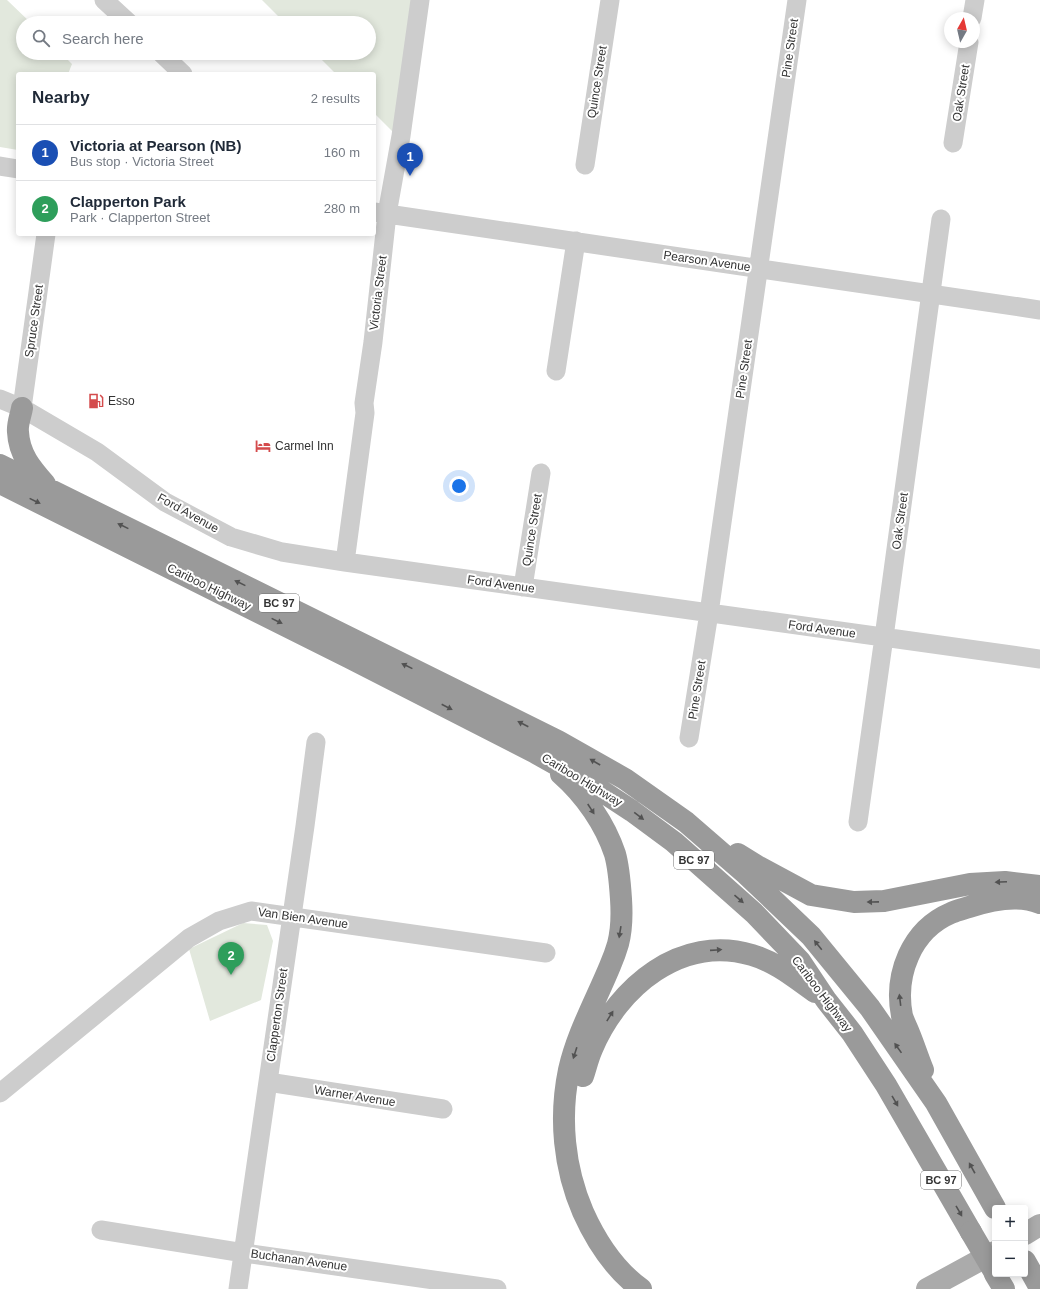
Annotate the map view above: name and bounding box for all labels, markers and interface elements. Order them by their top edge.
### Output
north arrow [944,12,980,48]
search box [16,16,376,60]
street label: Pine Street [779,17,801,78]
icon: search [30,27,52,49]
text: Search here [62,30,144,47]
street label: Quince Street [584,44,610,119]
street label: Oak Street [950,63,973,122]
text: Nearby [32,88,90,107]
text: 2 results [311,91,360,106]
text: Victoria at Pearson (NB) [70,137,241,154]
pin: 1 [397,143,423,176]
text: 1 [41,145,49,160]
text: 160 m [324,145,360,160]
text: Bus stop · Victoria Street [70,154,214,169]
text: Clapperton Park [70,193,186,210]
text: 2 [41,201,49,216]
text: 280 m [324,201,360,216]
text: Park · Clapperton Street [70,210,210,225]
street label: Pearson Avenue [663,248,752,274]
street label: Victoria Street [366,254,390,331]
street label: Spruce Street [22,283,46,358]
street label: Pine Street [733,338,755,399]
fuel station icon: Esso [87,392,105,410]
place label: Esso [108,394,135,408]
hotel icon: Carmel Inn [254,437,272,455]
place label: Carmel Inn [275,439,334,453]
your location [449,476,469,496]
street label: Ford Avenue [155,490,221,536]
street label: Oak Street [889,491,911,550]
street label: Quince Street [519,492,545,567]
one-way arrow [29,498,41,504]
one-way arrow [118,523,129,529]
street label: Cariboo Highway [165,561,253,613]
street label: Ford Avenue [466,572,536,596]
one-way arrow [234,580,246,586]
road number: BC 97 [259,594,299,612]
street label: Ford Avenue [787,617,857,641]
one-way arrow [271,618,282,624]
street label: Pine Street [685,659,709,720]
one-way arrow [401,663,412,669]
one-way arrow [442,704,453,711]
one-way arrow [517,721,529,727]
street label: Cariboo Highway [539,750,625,810]
one-way arrow [589,759,601,766]
one-way arrow [587,804,595,814]
one-way arrow [634,812,644,820]
road number: BC 97 [674,851,714,869]
one-way arrow [994,879,1007,885]
one-way arrow [734,895,744,904]
one-way arrow [867,898,879,905]
street label: Van Bien Avenue [257,905,349,931]
one-way arrow [617,926,623,938]
one-way arrow [814,939,823,950]
pin: 2 [218,942,244,975]
one-way arrow [710,947,722,954]
street label: Cariboo Highway [789,953,855,1035]
street label: Clapperton Street [264,967,291,1063]
one-way arrow [897,994,903,1006]
one-way arrow [606,1011,614,1021]
one-way arrow [894,1042,902,1053]
one-way arrow [571,1048,577,1060]
street label: Warner Avenue [313,1083,397,1109]
one-way arrow [892,1095,899,1107]
one-way arrow [969,1162,976,1173]
road number: BC 97 [921,1171,961,1189]
map controls [992,1205,1028,1277]
button: + [992,1205,1028,1241]
one-way arrow [955,1206,963,1216]
button: − [992,1241,1028,1277]
street label: Buchanan Avenue [250,1246,348,1274]

